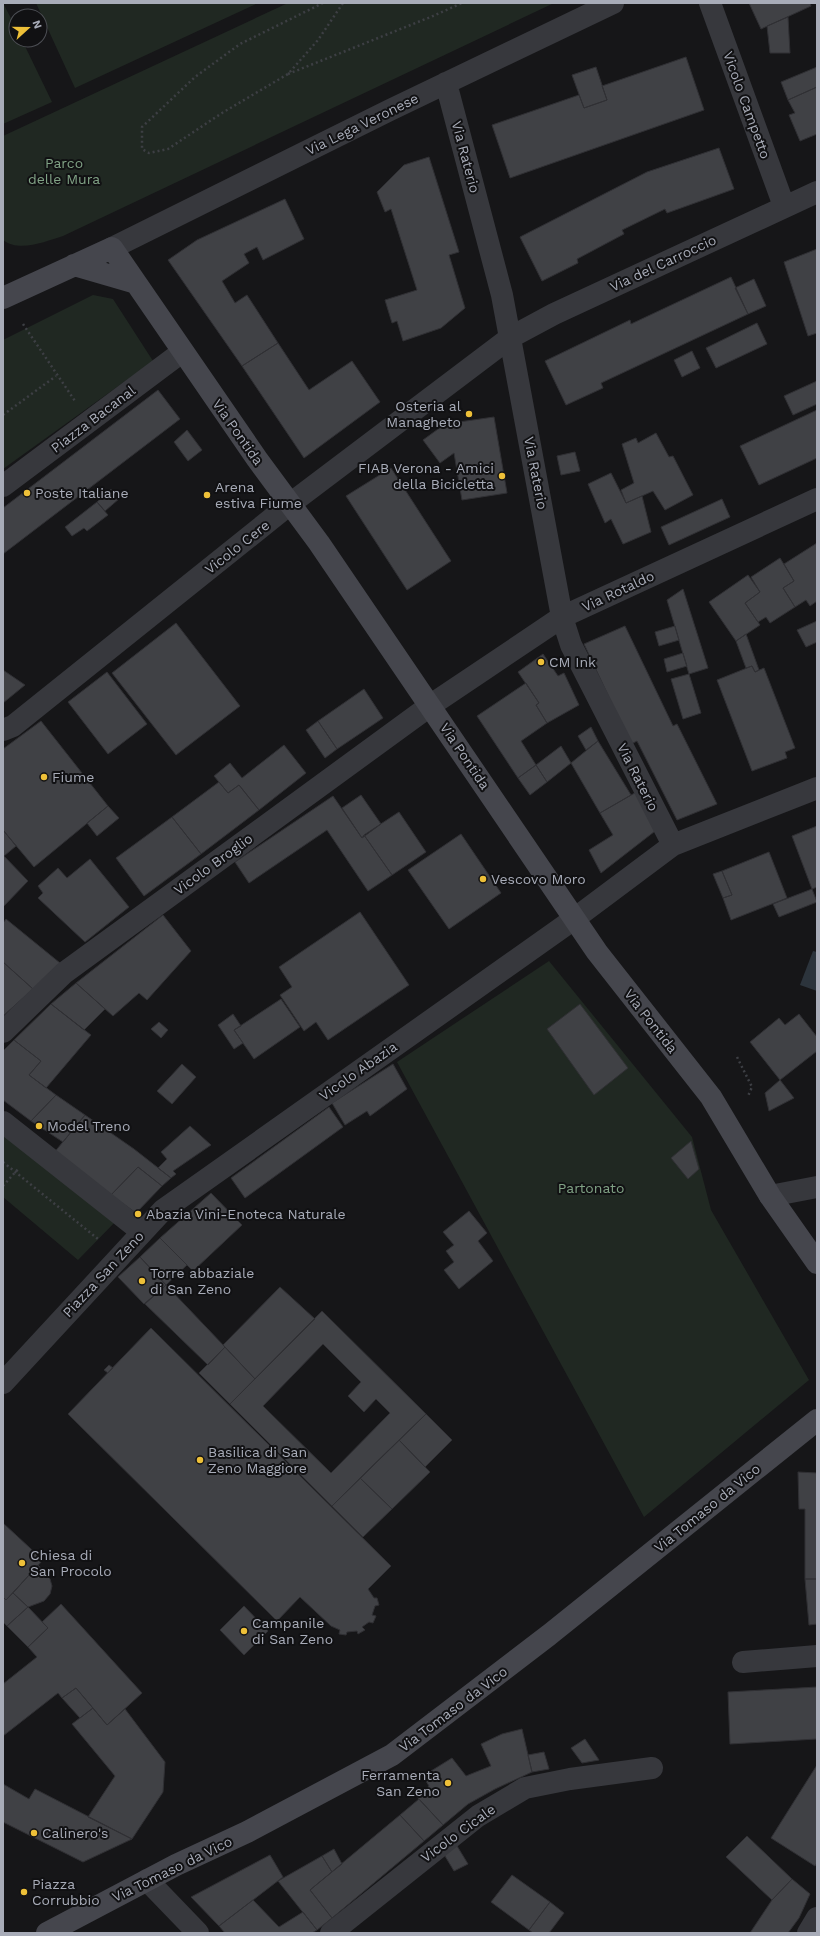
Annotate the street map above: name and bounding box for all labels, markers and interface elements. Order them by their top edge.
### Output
north arrow [8,8,48,48]
text: N [29,18,44,31]
street label: Vicolo Campetto [720,49,774,161]
street label: Via Lega Veronese [303,90,421,158]
street label: Via Raterio [449,119,483,195]
park label: Parco delle Mura [28,155,100,187]
street label: Via del Carroccio [607,231,719,295]
street label: Piazza Bacanal [48,382,139,456]
street label: Via Pontida [209,396,267,468]
place label: Osteria al Managheto [386,398,462,430]
marker: Osteria al Managheto [464,409,474,419]
street label: Via Raterio [521,435,551,511]
place label: FIAB Verona - Amici della Bicicletta [358,460,494,492]
marker: FIAB Verona - Amici della Bicicletta [497,471,507,481]
place label: Arena estiva Fiume [215,479,302,511]
place label: Poste Italiane [35,485,129,501]
marker: Poste Italiane [22,488,32,498]
marker: Arena estiva Fiume [202,490,212,500]
street label: Vicolo Cere [201,517,273,577]
street label: Via Rotaldo [579,567,657,615]
place label: CM Ink [549,654,596,670]
marker: CM Ink [536,657,546,667]
street label: Via Pontida [437,720,493,792]
street label: Via Raterio [614,740,662,814]
place label: Fiume [52,769,94,785]
marker: Fiume [39,772,49,782]
street label: Vicolo Broglio [171,830,255,898]
place label: Vescovo Moro [491,871,586,887]
marker: Vescovo Moro [478,874,488,884]
street label: Via Pontida [621,986,681,1056]
street label: Vicolo Abazia [316,1038,400,1104]
place label: Model Treno [47,1118,130,1134]
marker: Model Treno [34,1121,44,1131]
park label: Partonato [558,1180,624,1196]
place label: Abazia Vini-Enoteca Naturale [146,1206,346,1222]
marker: Abazia Vini-Enoteca Naturale [133,1209,143,1219]
street label: Piazza San Zeno [59,1228,147,1320]
place label: Torre abbaziale di San Zeno [150,1265,254,1297]
marker: Torre abbaziale di San Zeno [137,1276,147,1286]
place label: Basilica di San Zeno Maggiore [208,1444,307,1476]
marker: Basilica di San Zeno Maggiore [195,1455,205,1465]
street label: Via Tomaso da Vico [651,1460,763,1556]
place label: Chiesa di San Procolo [30,1547,112,1579]
marker: Chiesa di San Procolo [17,1558,27,1568]
place label: Campanile di San Zeno [252,1615,333,1647]
marker: Campanile di San Zeno [239,1626,249,1636]
street label: Via Tomaso da Vico [396,1663,510,1755]
place label: Ferramenta San Zeno [361,1767,440,1799]
marker: Ferramenta San Zeno [443,1778,453,1788]
street label: Vicolo Cicale [418,1801,498,1865]
place label: Calinero's [42,1825,108,1841]
marker: Calinero's [29,1828,39,1838]
street label: Via Tomaso da Vico [109,1833,235,1905]
place label: Piazza Corrubbio [32,1876,100,1908]
marker: Piazza Corrubbio [19,1887,29,1897]

